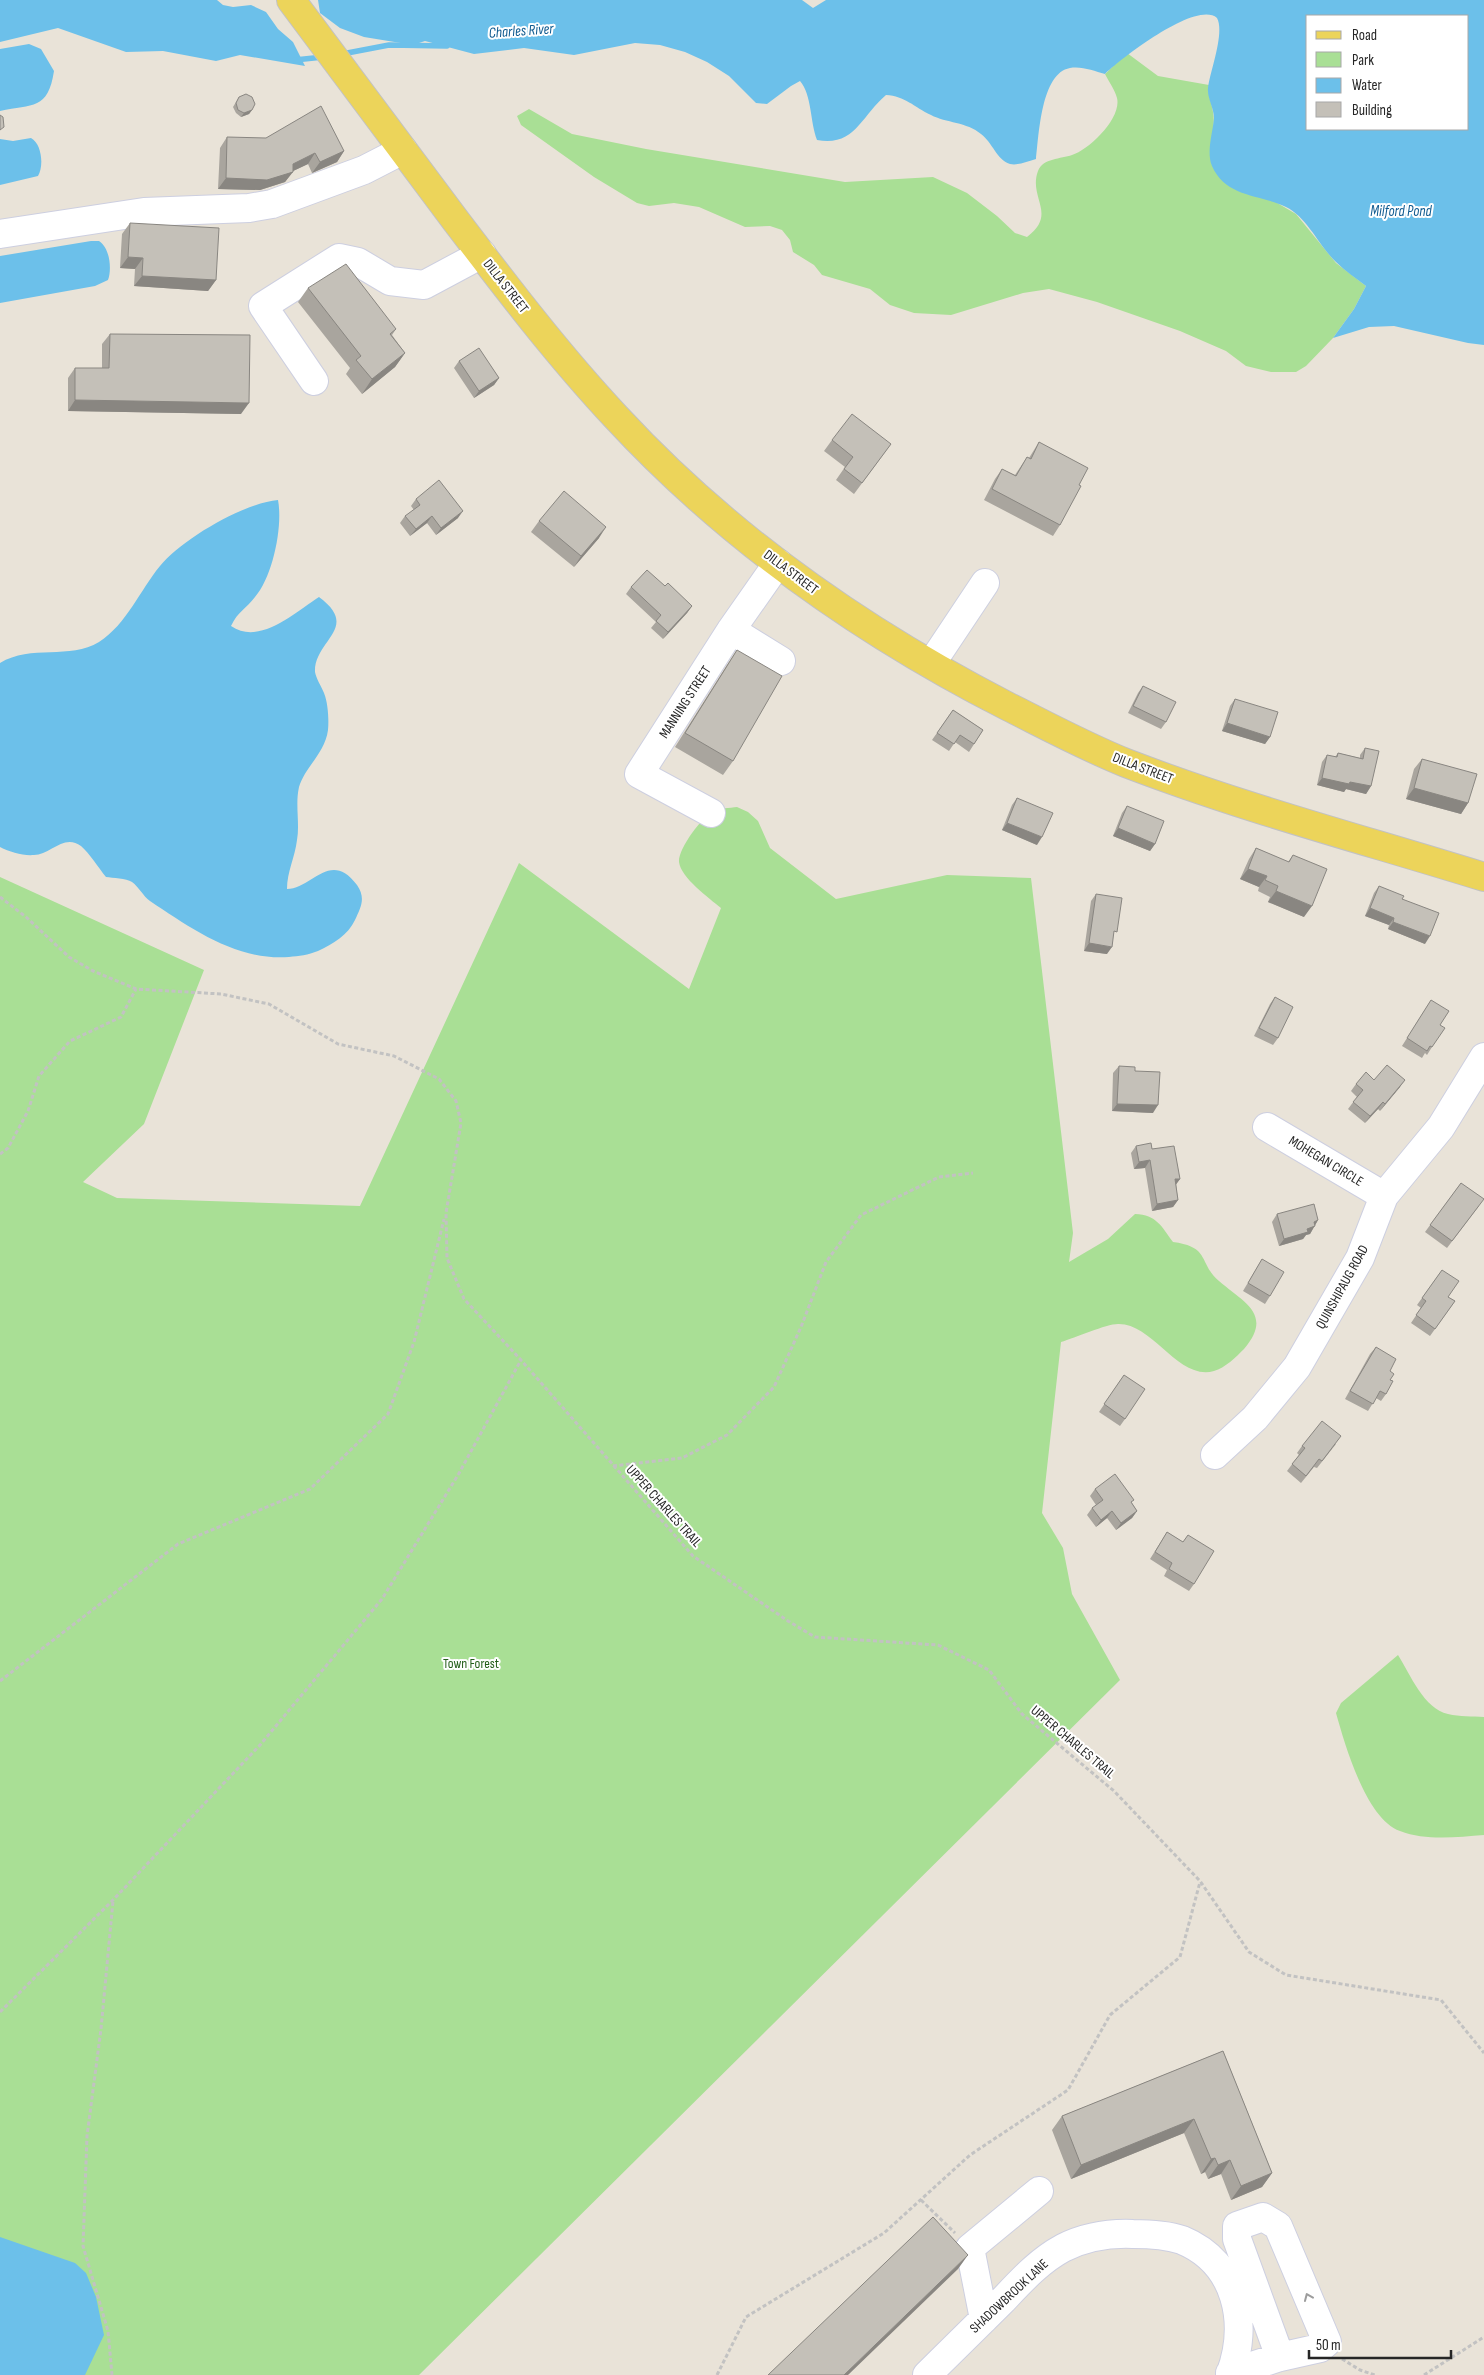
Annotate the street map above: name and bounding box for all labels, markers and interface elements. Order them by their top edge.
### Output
legend [1306,15,1469,130]
water label: Charles River [488,19,555,43]
text: Road [1352,26,1377,45]
text: Park [1352,51,1374,70]
text: Water [1352,76,1383,95]
text: Building [1352,101,1392,120]
water label: Milford Pond [1370,202,1433,221]
street label: DILLA STREET [480,256,533,317]
street label: DILLA STREET [760,546,822,598]
street label: MANNING STREET [655,662,715,741]
street label: DILLA STREET [1110,749,1176,787]
street label: MOHEGAN CIRCLE [1286,1132,1367,1190]
street label: QUINSHIPAUG ROAD [1312,1242,1372,1332]
street label: UPPER CHARLES TRAIL [623,1461,705,1551]
park label: Town Forest [443,1655,499,1672]
street label: UPPER CHARLES TRAIL [1027,1702,1119,1782]
street label: SHADOWBROOK LANE [966,2255,1052,2337]
one-way arrow [1304,2293,1315,2302]
scale bar [1309,2328,1452,2360]
text: 50 m [1316,2336,1341,2355]

